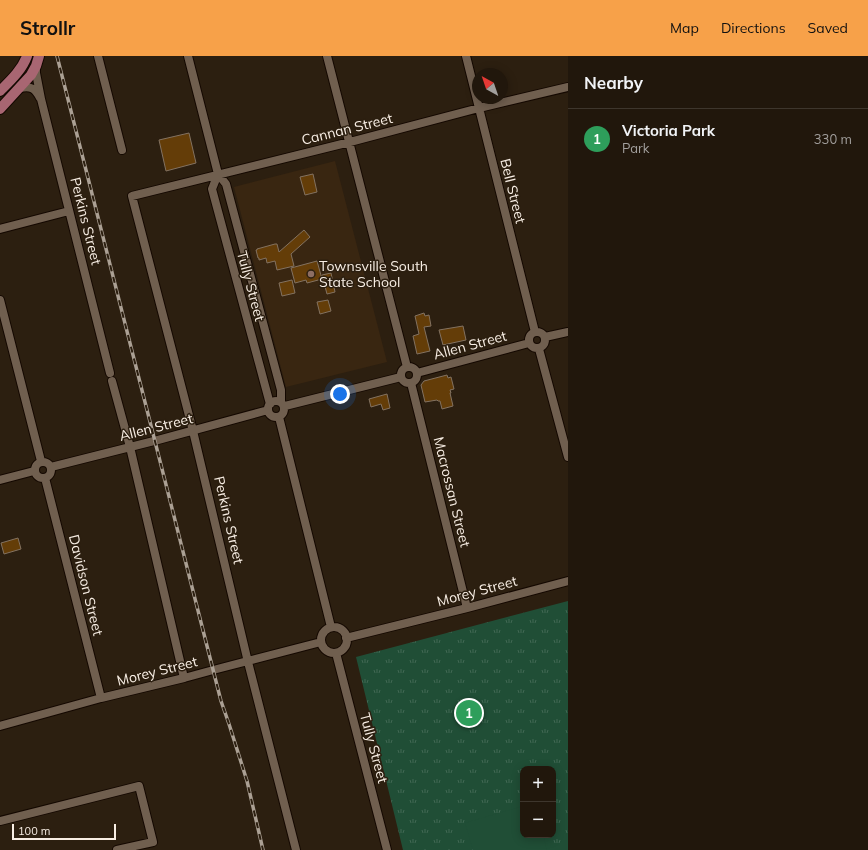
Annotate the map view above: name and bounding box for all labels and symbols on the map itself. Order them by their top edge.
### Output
north arrow [472,68,508,104]
street label: Cannan Street [300,109,394,149]
street label: Bell Street [496,157,530,225]
street label: Perkins Street [66,175,106,267]
street label: Tully Street [233,249,269,323]
place label: Townsville South State School [319,257,428,291]
marker: Townsville South State School [306,269,316,279]
street label: Allen Street [431,327,509,363]
your location [330,384,350,404]
street label: Allen Street [117,409,195,445]
street label: Macrossan Street [430,435,474,549]
street label: Perkins Street [210,474,248,566]
street label: Davidson Street [65,533,107,637]
street label: Morey Street [435,572,519,610]
street label: Morey Street [115,652,199,690]
pin: 1 [456,698,482,728]
street label: Tully Street [356,711,392,785]
scale bar [12,822,116,841]

